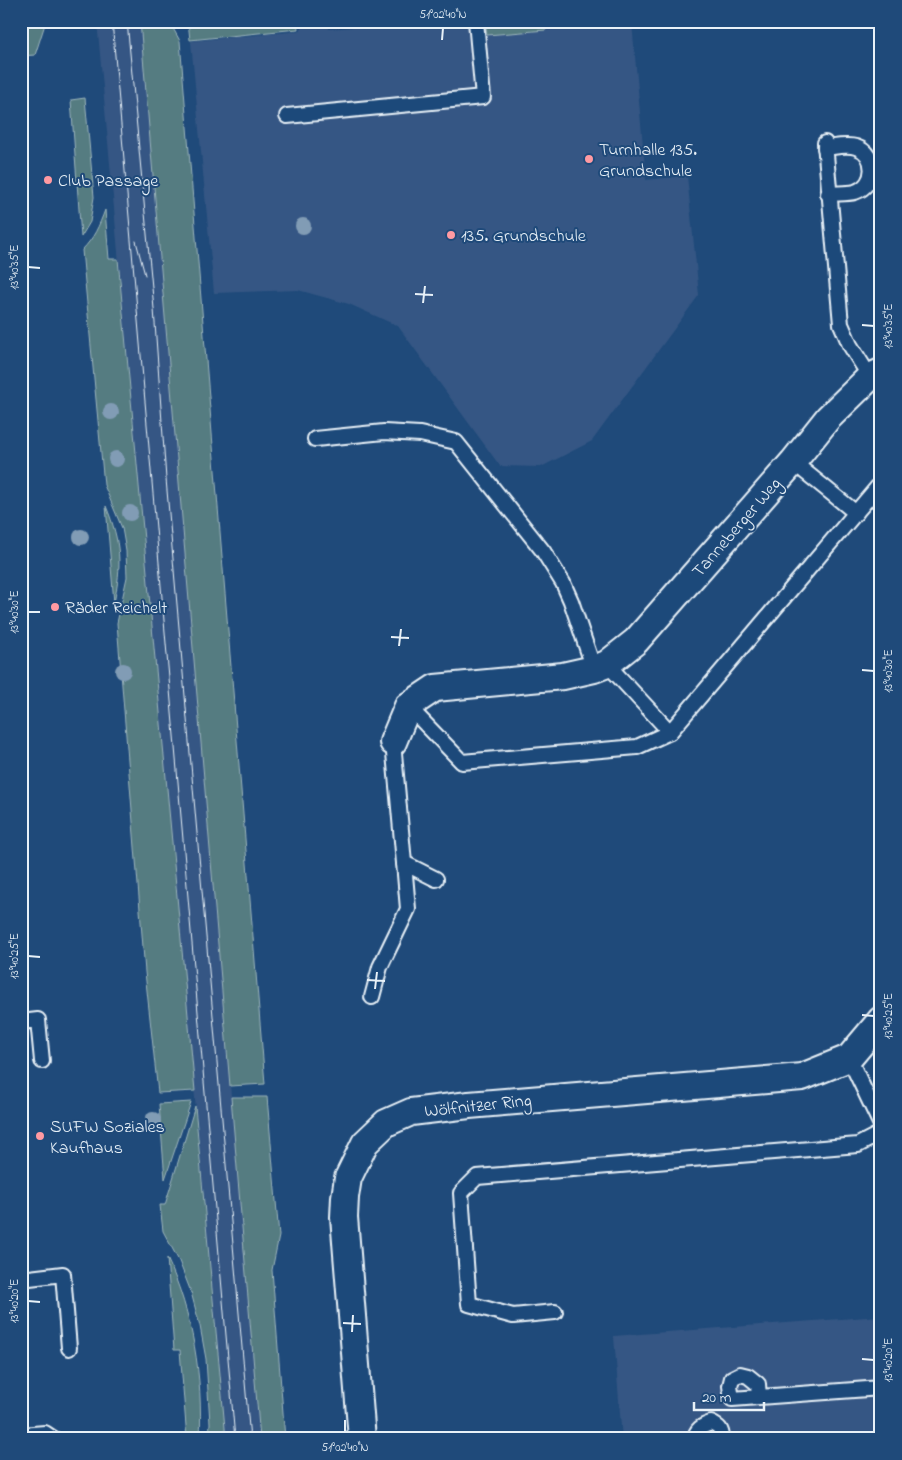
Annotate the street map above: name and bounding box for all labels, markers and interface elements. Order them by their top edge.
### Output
text: 51°02'40"N [419,6,467,24]
place label: Turnhalle 135. Grundschule [599,138,697,185]
marker: Turnhalle 135. Grundschule [583,153,595,165]
place label: Club Passage [58,169,159,196]
marker: Club Passage [42,174,54,186]
place label: 135. Grundschule [461,224,587,250]
marker: 135. Grundschule [445,229,457,241]
text: 13°40'35"E [6,244,24,290]
text: 13°40'35"E [880,303,898,349]
street label: Tanneberger Weg [687,472,789,585]
text: 13°40'30"E [6,590,24,634]
place label: Räder Reichelt [65,596,167,622]
marker: Räder Reichelt [49,601,61,613]
text: 13°40'30"E [880,649,898,693]
text: 13°40'25"E [6,933,24,979]
text: 13°40'25"E [880,993,898,1039]
street label: Wölfnitzer Ring [423,1088,533,1127]
place label: SUFW Soziales Kaufhaus [50,1115,165,1162]
marker: SUFW Soziales Kaufhaus [34,1130,46,1142]
text: 13°40'20"E [6,1279,24,1323]
text: 13°40'20"E [880,1338,898,1382]
scale bar [694,1380,764,1412]
text: 20 m [702,1387,732,1409]
text: 51°02'40"N [321,1439,369,1457]

